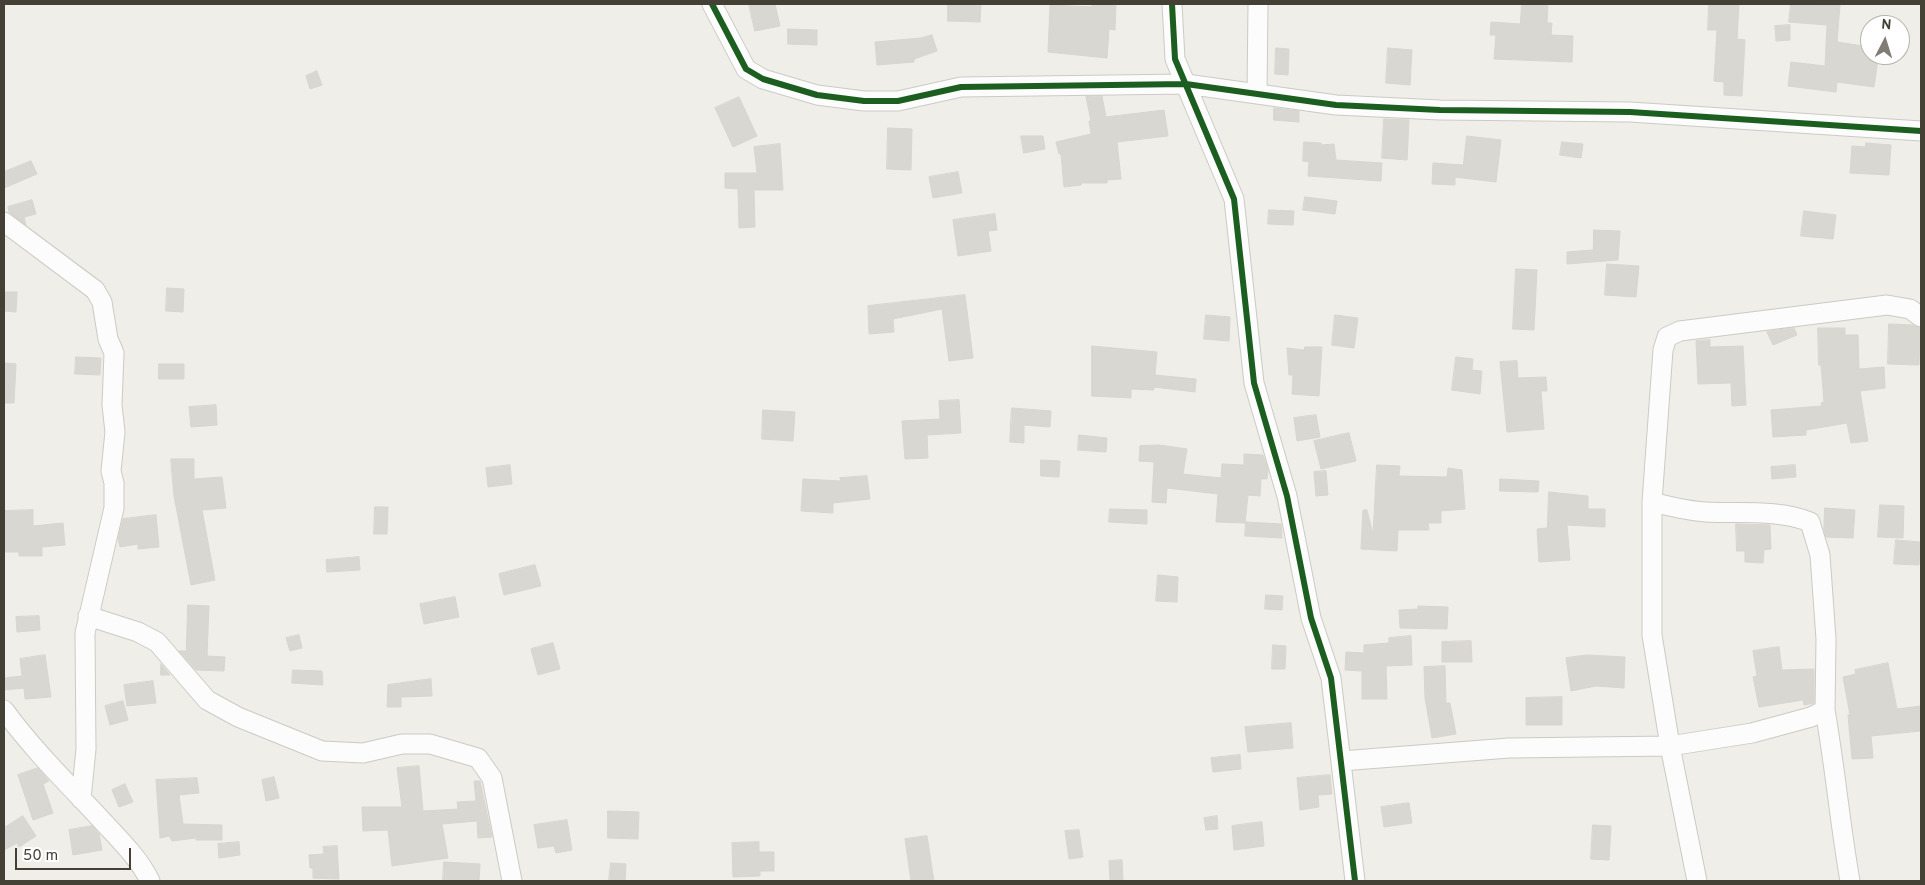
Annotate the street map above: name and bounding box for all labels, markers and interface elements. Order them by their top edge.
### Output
north arrow [1860,15,1910,65]
text: N [1881,17,1892,34]
scale bar [18,838,134,870]
text: 50 m [23,847,58,866]

